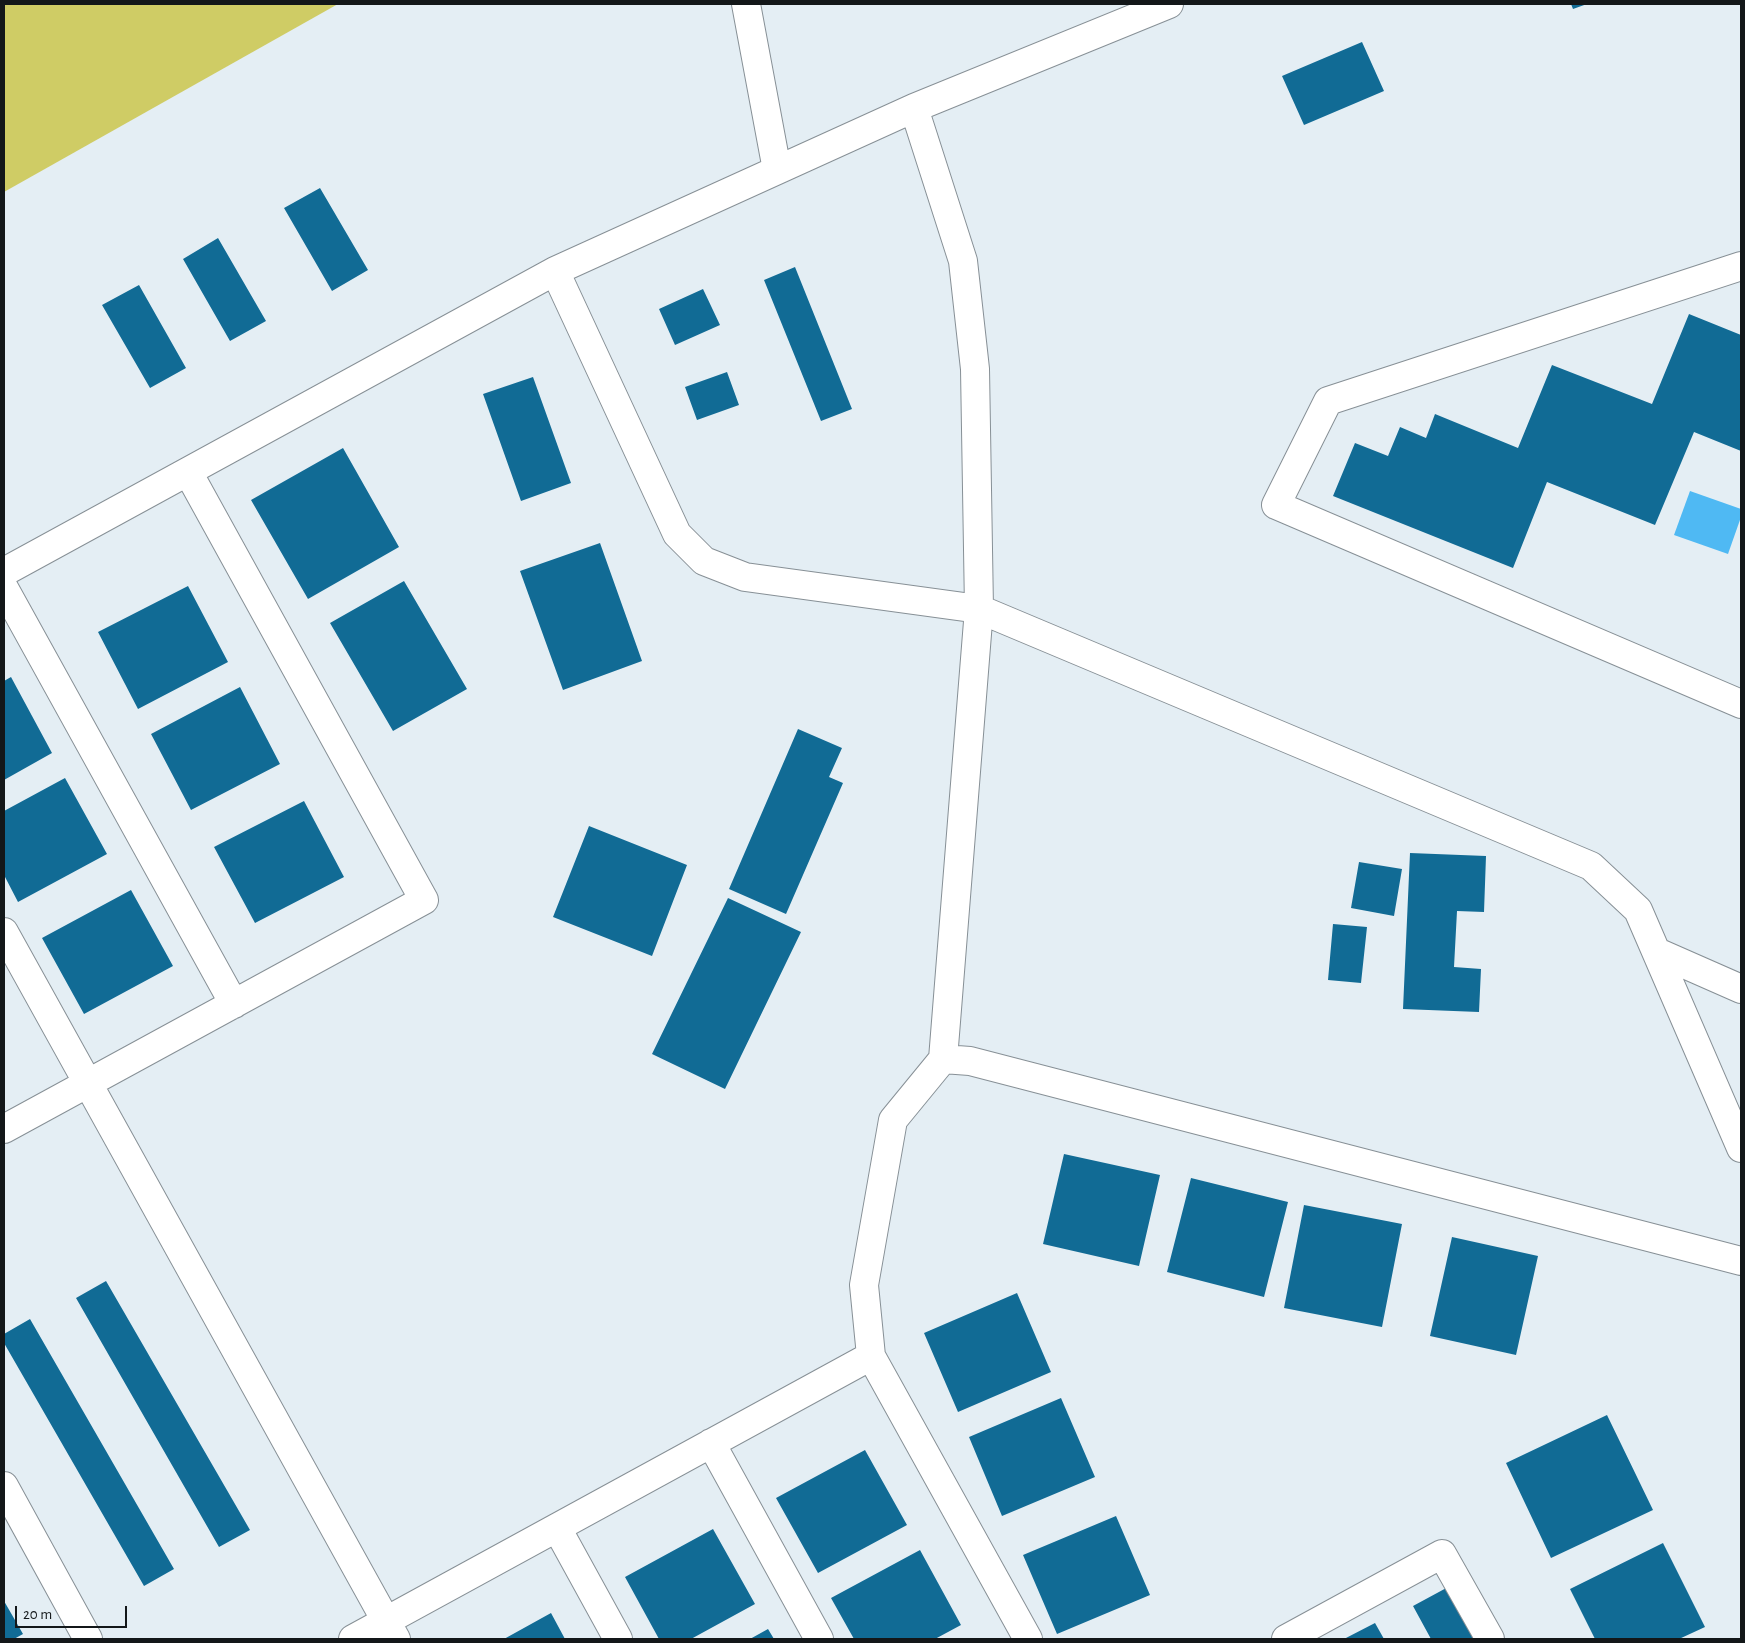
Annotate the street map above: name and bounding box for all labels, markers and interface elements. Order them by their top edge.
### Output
scale bar [18,1596,130,1628]
text: 20 m [23,1607,52,1622]

